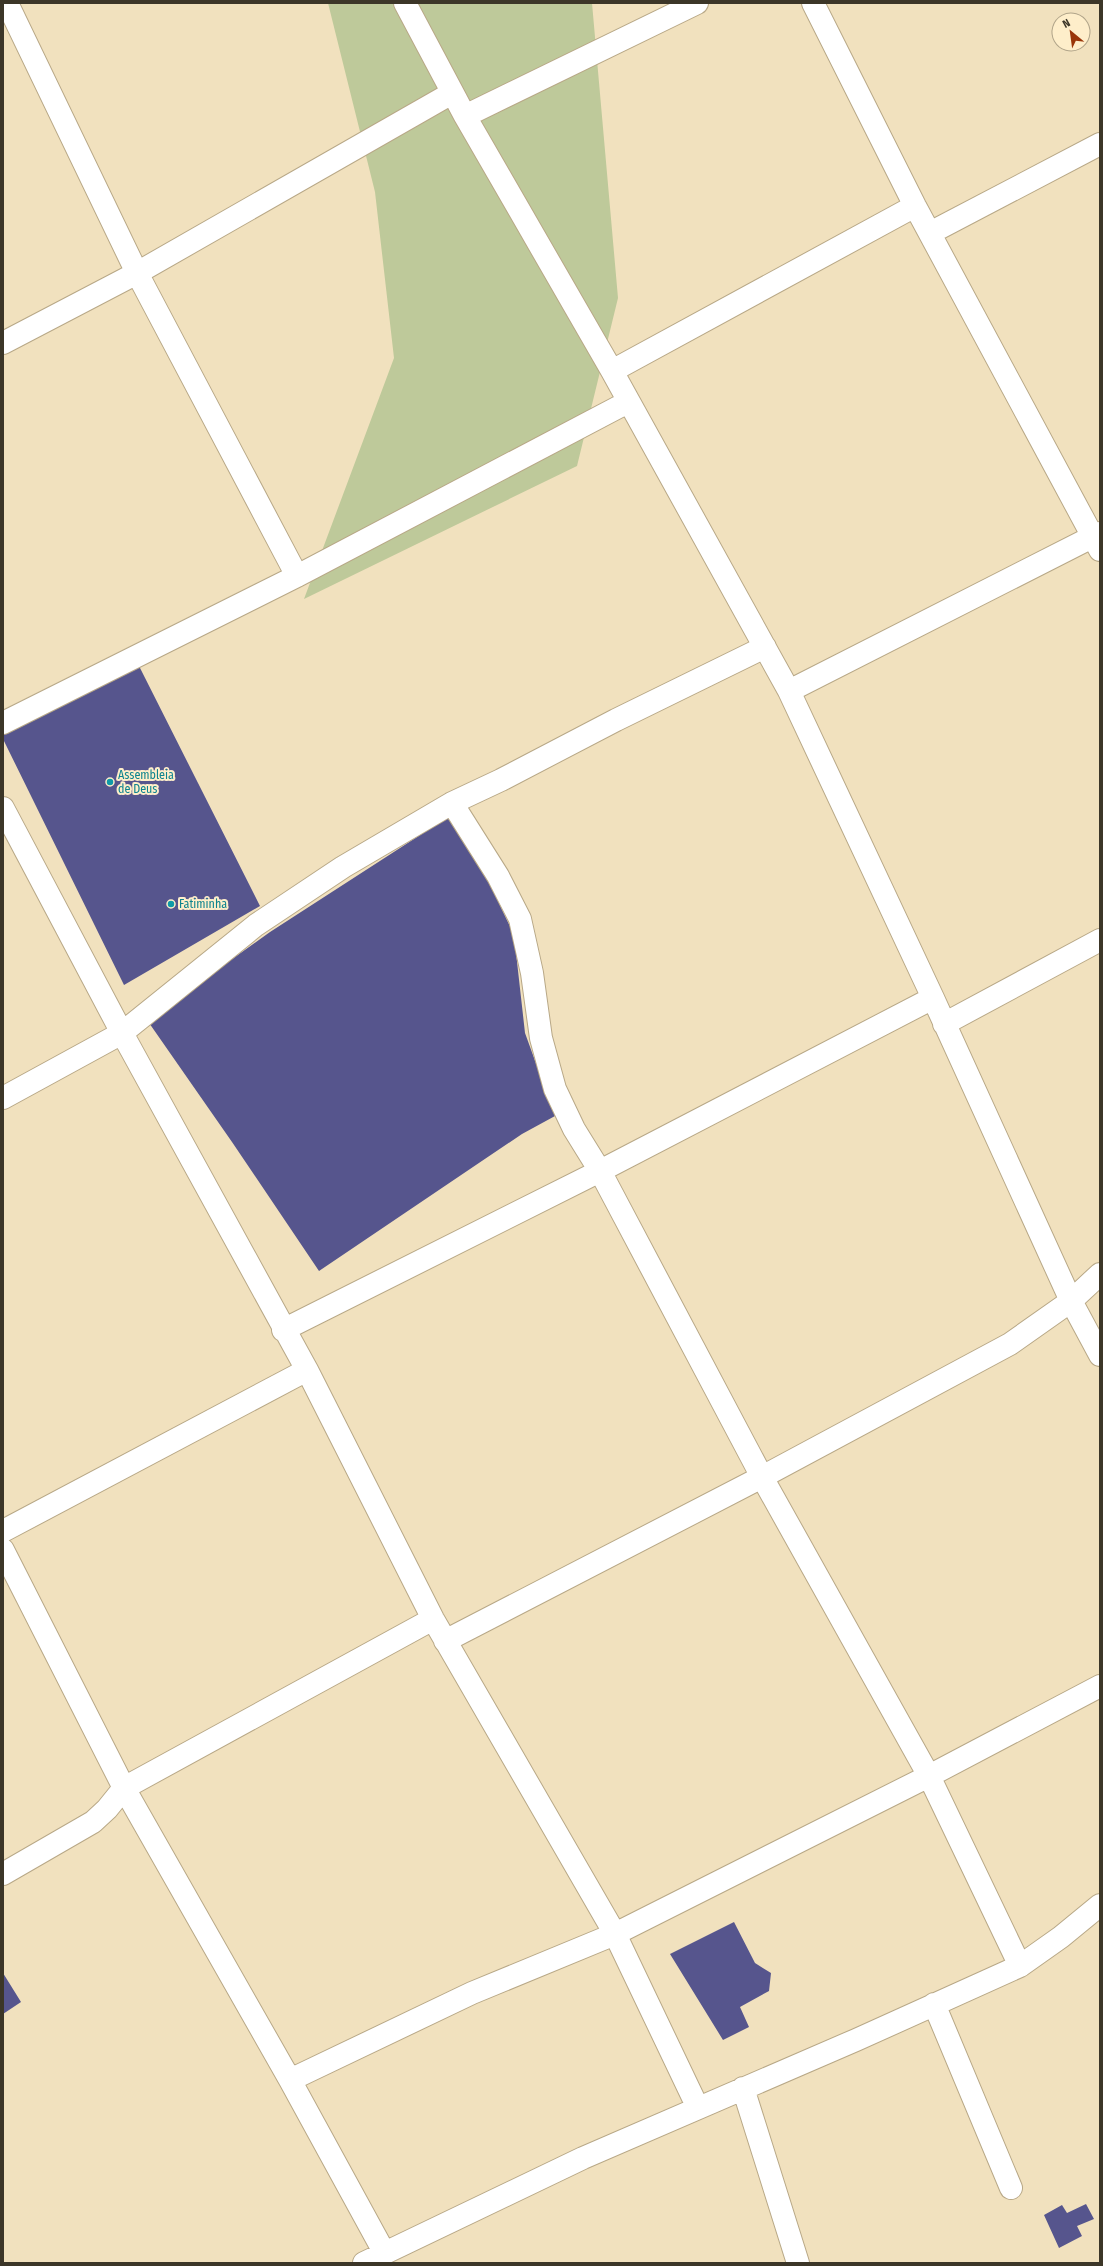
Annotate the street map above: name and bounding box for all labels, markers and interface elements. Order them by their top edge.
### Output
north arrow [1051,12,1091,52]
text: N [1060,16,1072,31]
place label: Assembleia de Deus [118,768,174,796]
marker: Assembleia de Deus [105,777,115,787]
place label: Fatiminha [179,897,227,911]
marker: Fatiminha [166,899,176,909]

